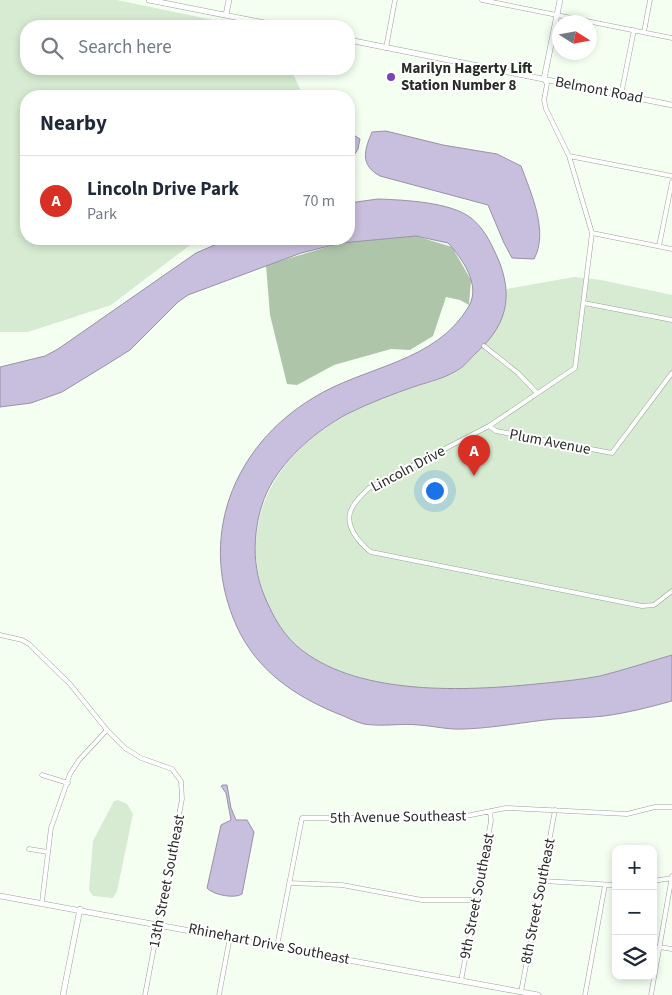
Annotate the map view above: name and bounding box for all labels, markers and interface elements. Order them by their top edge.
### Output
north arrow [552,15,597,60]
search box [20,20,355,75]
icon: search [38,34,66,62]
text: Search here [78,34,172,61]
place label: Marilyn Hagerty Lift Station Number 8 [401,58,533,96]
marker: Marilyn Hagerty Lift Station Number 8 [385,71,397,83]
street label: Belmont Road [553,71,645,109]
text: Nearby [40,108,107,138]
text: Lincoln Drive Park [87,176,239,203]
text: A [51,190,61,212]
text: 70 m [303,190,335,212]
text: Park [87,203,117,225]
street label: Plum Avenue [508,424,592,460]
pin: A [458,435,490,476]
street label: Lincoln Drive [367,441,449,497]
your location [422,478,448,504]
street label: 5th Avenue Southeast [330,805,466,829]
street label: 13th Street Southeast [144,813,190,949]
street label: 9th Street Southeast [455,831,499,961]
street label: 8th Street Southeast [516,836,560,966]
map controls [612,845,657,980]
button: + [612,845,657,890]
button: − [612,890,657,935]
street label: Rhinehart Drive Southeast [187,918,351,970]
button: layers [612,935,657,980]

